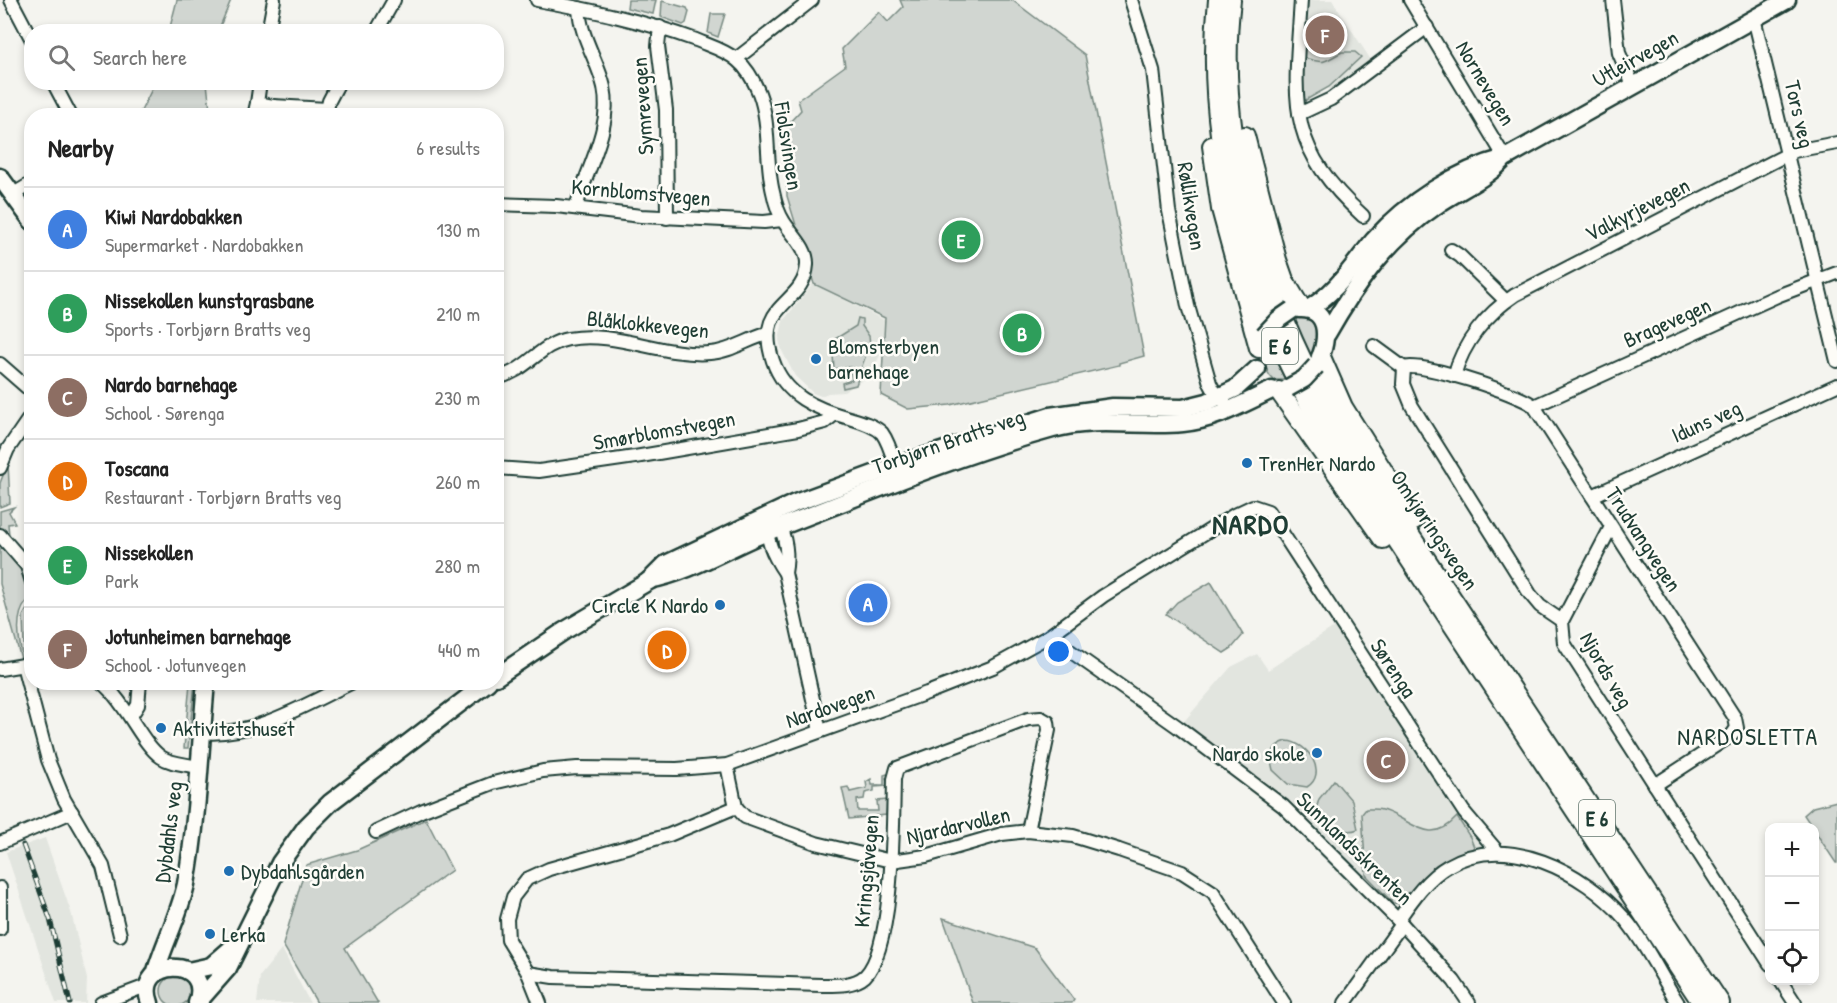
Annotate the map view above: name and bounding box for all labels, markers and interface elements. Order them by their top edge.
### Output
pin: F [1306,12,1344,57]
street label: Utleirvegen [1587,22,1683,94]
search box [24,24,504,90]
street label: Nornevegen [1449,35,1523,131]
icon: search [45,41,78,74]
text: Search here [93,42,187,72]
street label: Symrevegen [624,56,660,156]
street label: Tors veg [1778,77,1822,151]
street label: Fiolsvingen [767,99,811,192]
text: Nearby [48,130,114,165]
text: 6 results [416,134,480,161]
street label: Røllikvegen [1170,160,1214,252]
street label: Valkyrjevegen [1580,170,1694,248]
street label: Kornblomstvegen [570,171,712,213]
text: Kiwi Nardobakken [105,201,243,231]
text: A [63,216,72,243]
text: 130 m [437,216,480,243]
pin: E [942,218,980,262]
text: Supermarket · Nardobakken [105,231,304,258]
text: Nissekollen kunstgrasbane [105,285,314,315]
street label: Bragevegen [1618,289,1716,355]
text: B [62,300,73,327]
text: 210 m [436,300,480,327]
street label: Blåklokkevegen [585,303,711,345]
pin: B [1002,310,1042,356]
text: Sports · Torbjørn Bratts veg [105,315,311,342]
road number: E 6 [1262,328,1298,364]
place label: Blomsterbyen barnehage [828,331,939,386]
marker: Blomsterbyen barnehage [809,352,823,366]
text: Nardo barnehage [105,369,238,399]
text: C [62,384,73,411]
text: 230 m [435,384,480,411]
street label: Iduns veg [1666,392,1746,450]
text: School · Sørenga [105,399,224,426]
street label: Torbjørn Bratts veg [868,401,1028,481]
street label: Smørblomstvegen [591,403,737,457]
place label: TrenHer Nardo [1259,448,1375,478]
text: Toscana [105,453,168,483]
marker: TrenHer Nardo [1240,456,1254,470]
street label: Omkjøringsvegen [1384,464,1486,596]
text: D [63,468,72,495]
text: 260 m [436,468,480,495]
street label: Trudvangvegen [1599,481,1689,597]
text: Restaurant · Torbjørn Bratts veg [105,483,342,510]
district label: NARDO [1212,505,1290,543]
text: Nissekollen [105,537,194,567]
text: E [63,552,72,579]
text: 280 m [435,552,480,579]
text: Park [105,567,138,594]
pin: A [848,580,888,626]
place label: Circle K Nardo [592,590,708,620]
marker: Circle K Nardo [713,598,727,612]
text: Jotunheimen barnehage [105,621,291,651]
street label: Njords veg [1573,626,1641,714]
pin: D [648,628,686,672]
street label: Sørenga [1364,633,1424,704]
text: F [64,636,71,663]
text: 440 m [438,636,480,663]
your location [1044,637,1073,666]
text: School · Jotunvegen [105,651,246,678]
street label: Nardovegen [781,677,879,735]
place label: Aktivitetshuset [173,713,295,743]
district label: NARDOSLETTA [1677,720,1819,752]
marker: Aktivitetshuset [154,721,168,735]
place label: Nardo skole [1213,738,1305,768]
pin: C [1366,738,1406,783]
marker: Nardo skole [1310,746,1324,760]
street label: Dybdahls veg [147,780,189,884]
street label: Sunnlandsskrenten [1290,785,1420,911]
street label: Njardarvollen [903,799,1013,851]
road number: E 6 [1579,800,1615,836]
street label: Kringsjåvegen [846,813,886,929]
map controls [1765,823,1819,985]
button: + [1765,823,1819,877]
place label: Dybdahlsgården [241,856,365,886]
marker: Dybdahlsgården [222,864,236,878]
button: − [1765,877,1819,931]
place label: Lerka [222,919,266,949]
marker: Lerka [203,927,217,941]
button: locate [1765,931,1819,985]

